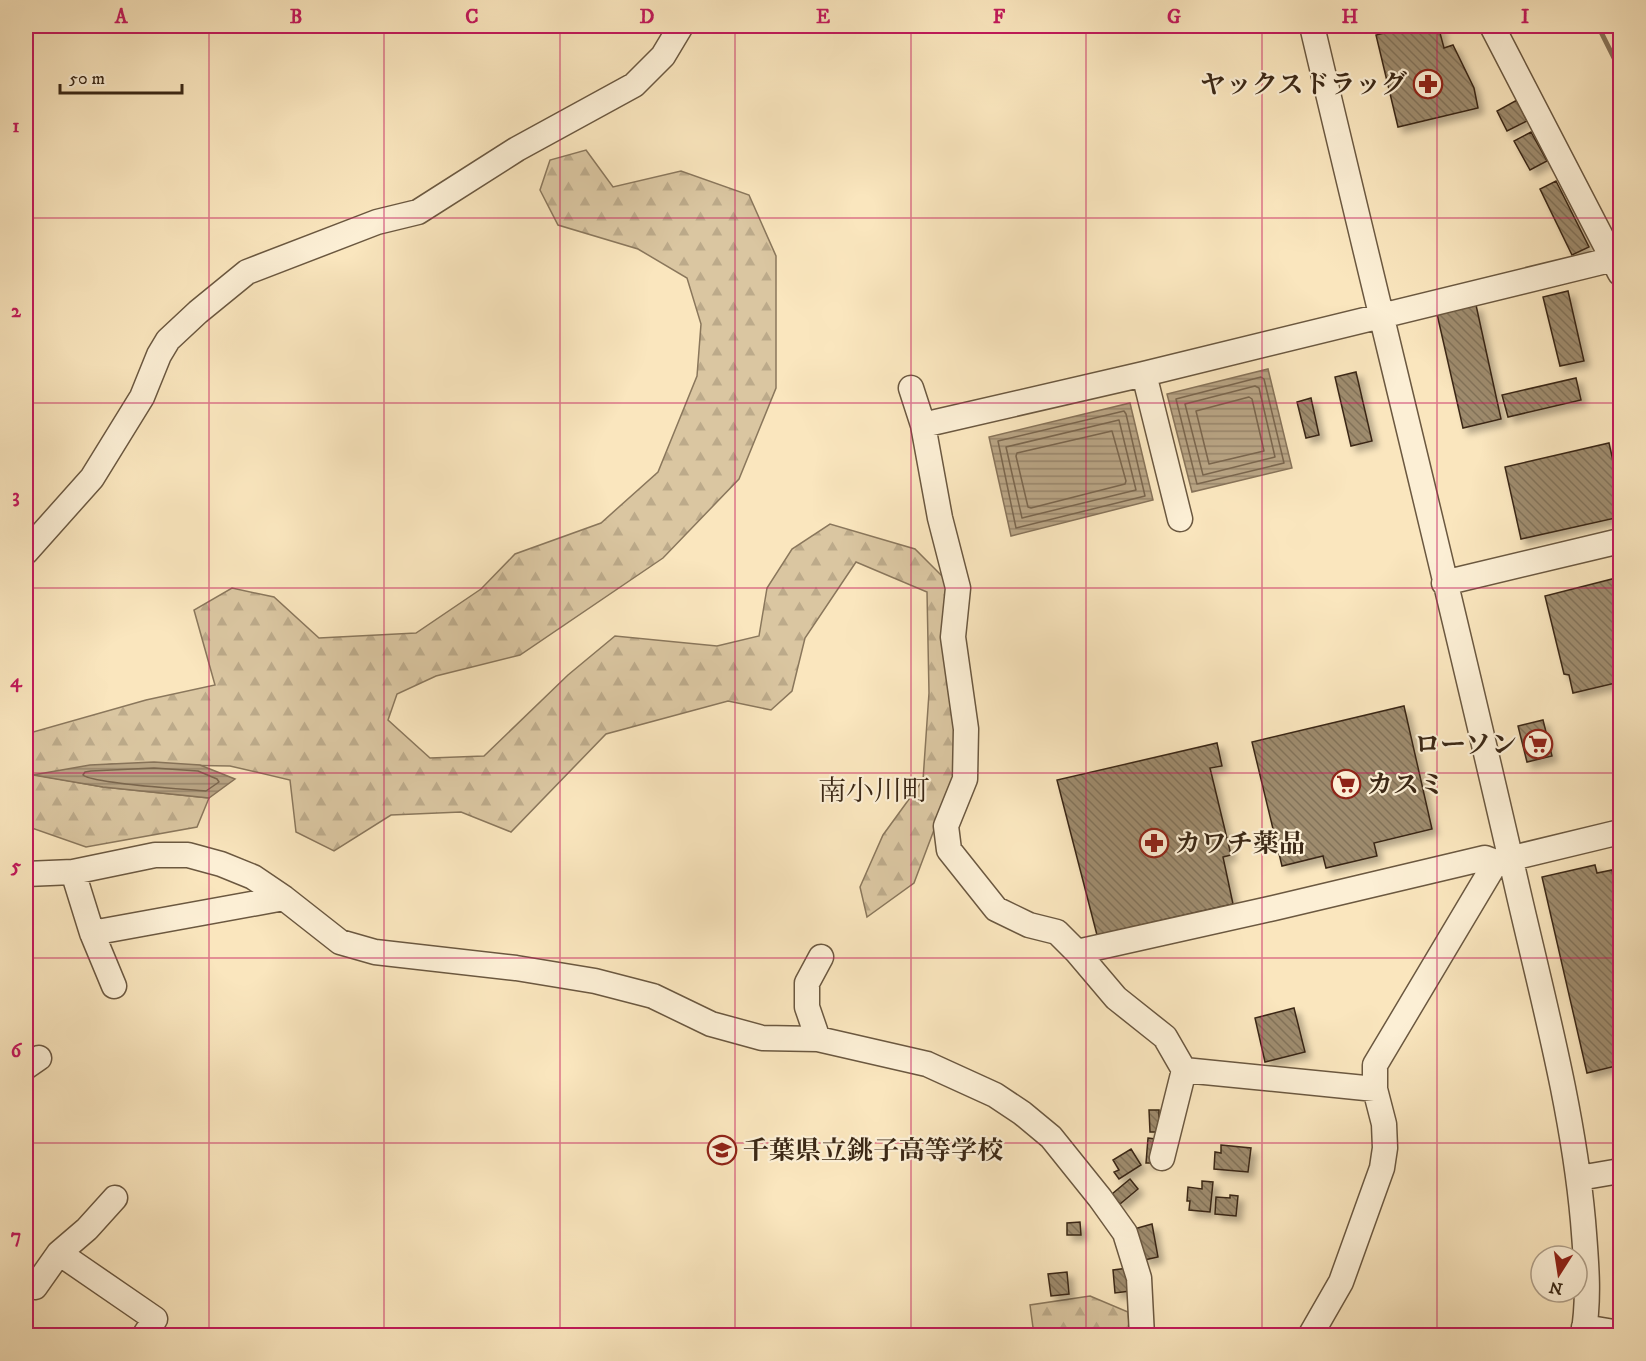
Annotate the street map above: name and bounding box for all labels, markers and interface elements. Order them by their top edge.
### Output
text: A [114,5,129,30]
text: B [290,5,302,30]
text: C [465,5,479,30]
text: D [640,5,655,30]
text: E [816,5,830,30]
text: F [993,5,1006,30]
text: G [1167,5,1181,30]
text: H [1342,5,1359,30]
text: I [1521,5,1529,30]
scale bar [60,57,182,95]
text: 50 m [69,68,105,90]
pharmacy icon: ヤックスドラッグ [1412,68,1444,100]
place label: ヤックスドラッグ [1200,69,1407,102]
text: 1 [12,114,20,139]
text: 2 [11,299,22,324]
text: 3 [12,484,20,509]
text: 4 [10,669,23,694]
supermarket icon: ローソン [1522,728,1554,760]
place label: ローソン [1414,729,1517,762]
supermarket icon: カスミ [1330,768,1362,800]
place label: カスミ [1367,769,1445,802]
district label: 南小川町 [818,774,930,809]
pharmacy icon: カワチ薬品 [1138,827,1170,859]
place label: カワチ薬品 [1175,828,1305,861]
text: 5 [10,854,21,879]
text: 6 [11,1039,23,1064]
school or university icon: 千葉県立銚子高等学校 [706,1134,738,1166]
place label: 千葉県立銚子高等学校 [743,1135,1003,1168]
text: 7 [11,1224,21,1249]
north arrow [1529,1244,1589,1304]
text: N [1548,1277,1565,1299]

